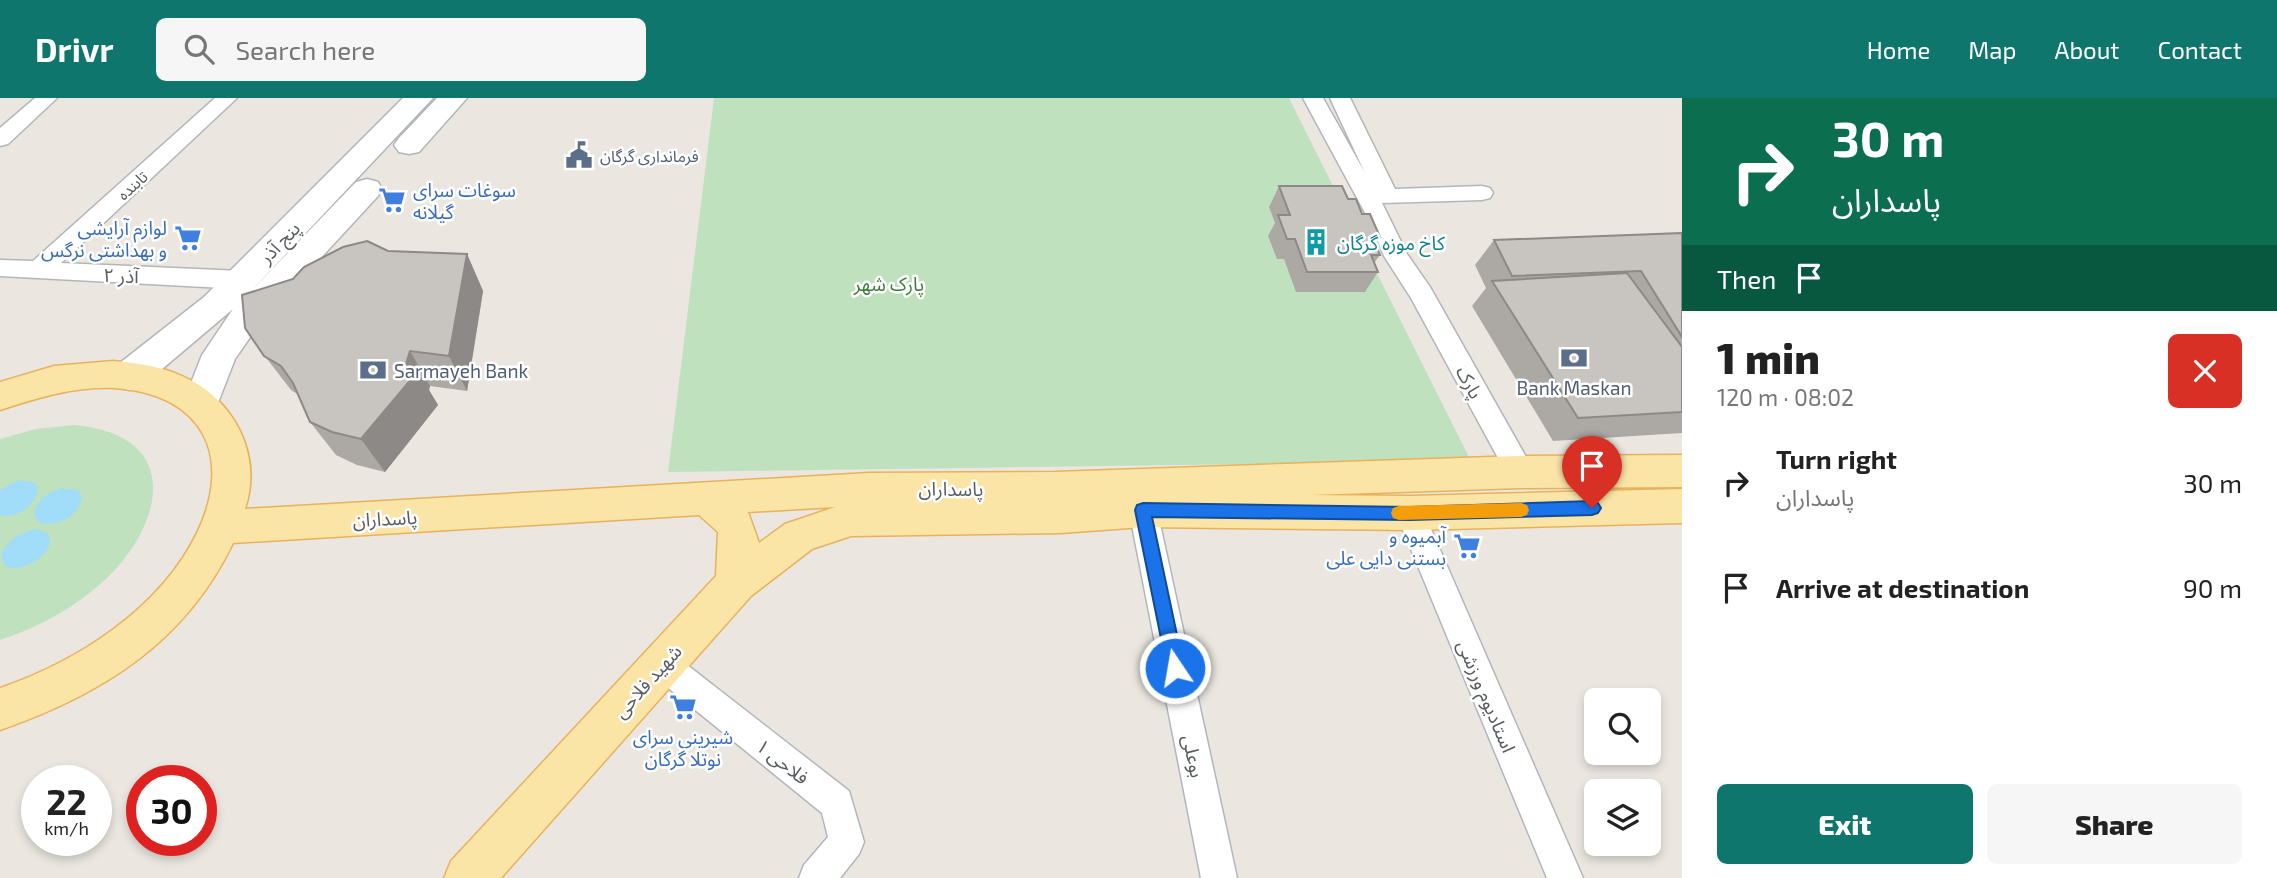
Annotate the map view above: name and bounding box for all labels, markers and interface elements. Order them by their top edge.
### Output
search box [156,18,646,81]
text: Drivr [35,29,114,69]
icon: search [180,30,218,68]
text: Search here [236,34,375,65]
text: Home [1867,35,1930,64]
text: Map [1968,35,2016,64]
text: About [2054,35,2120,64]
text: Contact [2158,35,2242,64]
text: 30 m [1832,108,1944,167]
icon: right [1717,126,1808,217]
public building icon: فرمانداری گرگان [564,140,594,170]
place label: فرمانداری گرگان [600,146,699,166]
street label: تابنده [113,166,151,204]
place label: سوغات سرای گیلانه [413,178,516,223]
text: پاسداران [1832,180,1941,218]
supermarket icon: سوغات سرای گیلانه [377,185,407,215]
place label: لوازم آرایشی و بهداشتی نرگس [41,216,167,262]
street label: پنج آذر [253,216,307,271]
supermarket icon: لوازم آرایشی و بهداشتی نرگس [173,223,203,253]
building icon: کاخ موزه گرگان [1301,227,1331,257]
place label: کاخ موزه گرگان [1337,231,1446,257]
icon: arrive [1790,259,1828,297]
street label: ۲ آذر [103,263,141,288]
text: Then [1717,263,1776,294]
park label: پارک شهر [853,272,924,297]
text: 1 min [1717,332,1820,382]
button: close [2168,334,2242,408]
bank icon: Bank Maskan [1559,343,1589,373]
bank icon: Sarmayeh Bank [358,355,388,385]
place label: Sarmayeh Bank [394,359,528,382]
street label: پارک [1450,362,1488,404]
place label: Bank Maskan [1517,376,1631,399]
text: 120 m · 08:02 [1717,383,1854,411]
pin [1562,436,1622,508]
text: Turn right [1776,443,1897,474]
icon: arrive [1573,447,1611,485]
icon: right [1717,464,1755,502]
text: 30 m [2183,467,2242,498]
street label: پاسداران [919,477,983,502]
text: پاسداران [1776,483,1854,511]
street label: پاسداران [352,505,418,533]
place label: آبمیوه و بستنی دایی علی [1326,524,1447,570]
supermarket icon: آبمیوه و بستنی دایی علی [1452,531,1482,561]
icon: arrive [1717,569,1755,607]
text: Arrive at destination [1776,572,2029,603]
text: 90 m [2183,572,2242,603]
position arrow [1138,631,1212,705]
street label: استادیوم ورزشی [1449,636,1521,757]
street label: شهید فلاحی [608,639,687,723]
map controls [1584,688,1661,856]
button: search [1584,688,1661,765]
supermarket icon: شیرینی سرای نوتلا گرگان [668,692,698,722]
place label: شیرینی سرای نوتلا گرگان [633,725,733,771]
street label: بوعلی [1177,732,1210,780]
street label: ۱ فلاحی [752,733,814,789]
speed limit sign: 30 [126,765,217,856]
button: layers [1584,779,1661,856]
text: 22 [46,780,87,822]
button: Exit [1717,784,1973,864]
button: Share [1987,784,2242,864]
text: km/h [44,817,89,839]

